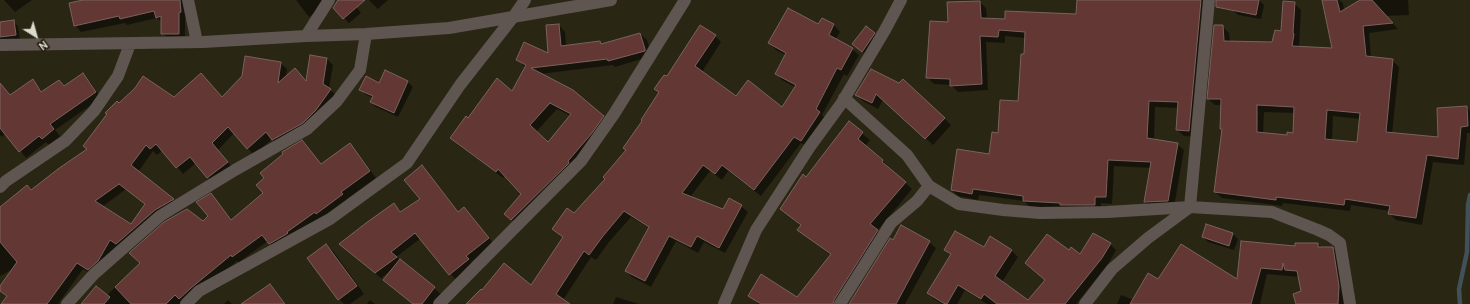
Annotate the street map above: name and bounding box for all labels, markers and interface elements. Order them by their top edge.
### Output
north arrow [16,16,56,56]
text: N [36,38,51,54]

